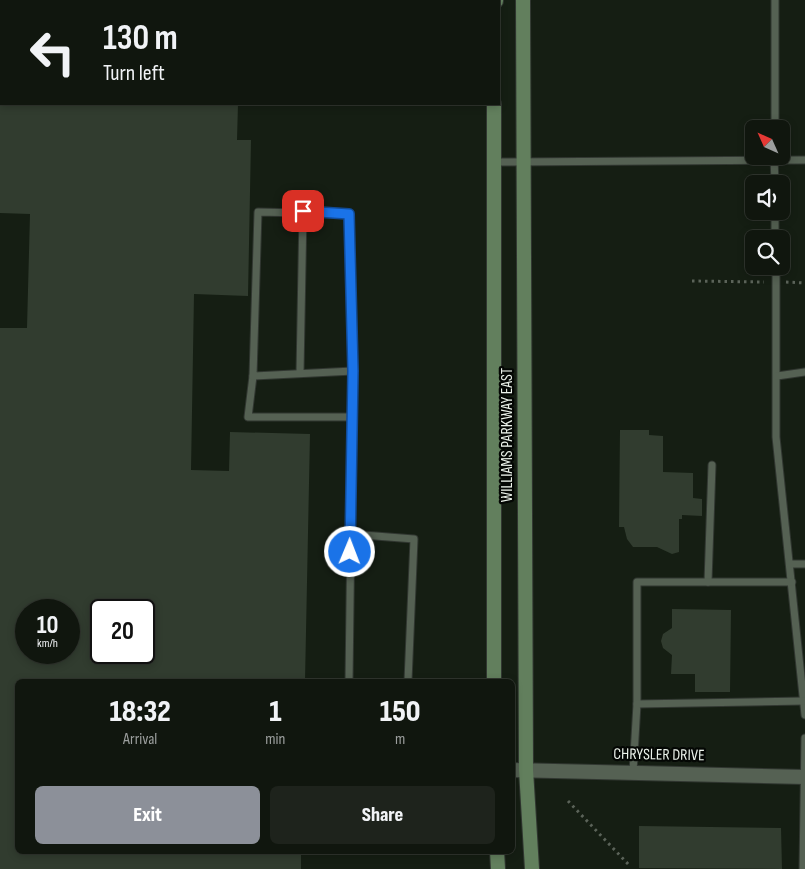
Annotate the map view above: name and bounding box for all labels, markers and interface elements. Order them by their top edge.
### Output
text: 130 m [103,17,178,60]
icon: left [20,20,85,85]
text: Turn left [103,60,165,87]
north arrow [745,120,790,165]
map controls [745,120,790,275]
button: sound [745,175,790,220]
pin [282,190,324,232]
icon: arrive [289,197,317,225]
button: search [745,230,790,275]
street label: WILLIAMS PARKWAY EAST [498,367,517,502]
position arrow [323,525,375,577]
speed limit sign: 20 [90,599,155,664]
text: 10 [37,610,58,641]
text: km/h [37,636,58,651]
text: 18:32 [109,694,171,730]
text: 1 [269,694,281,730]
text: 150 [380,694,421,730]
text: Arrival [123,730,157,749]
text: min [265,730,285,749]
text: m [395,730,405,749]
street label: CHRYSLER DRIVE [613,745,705,765]
button: Exit [35,786,260,844]
button: Share [270,786,495,844]

